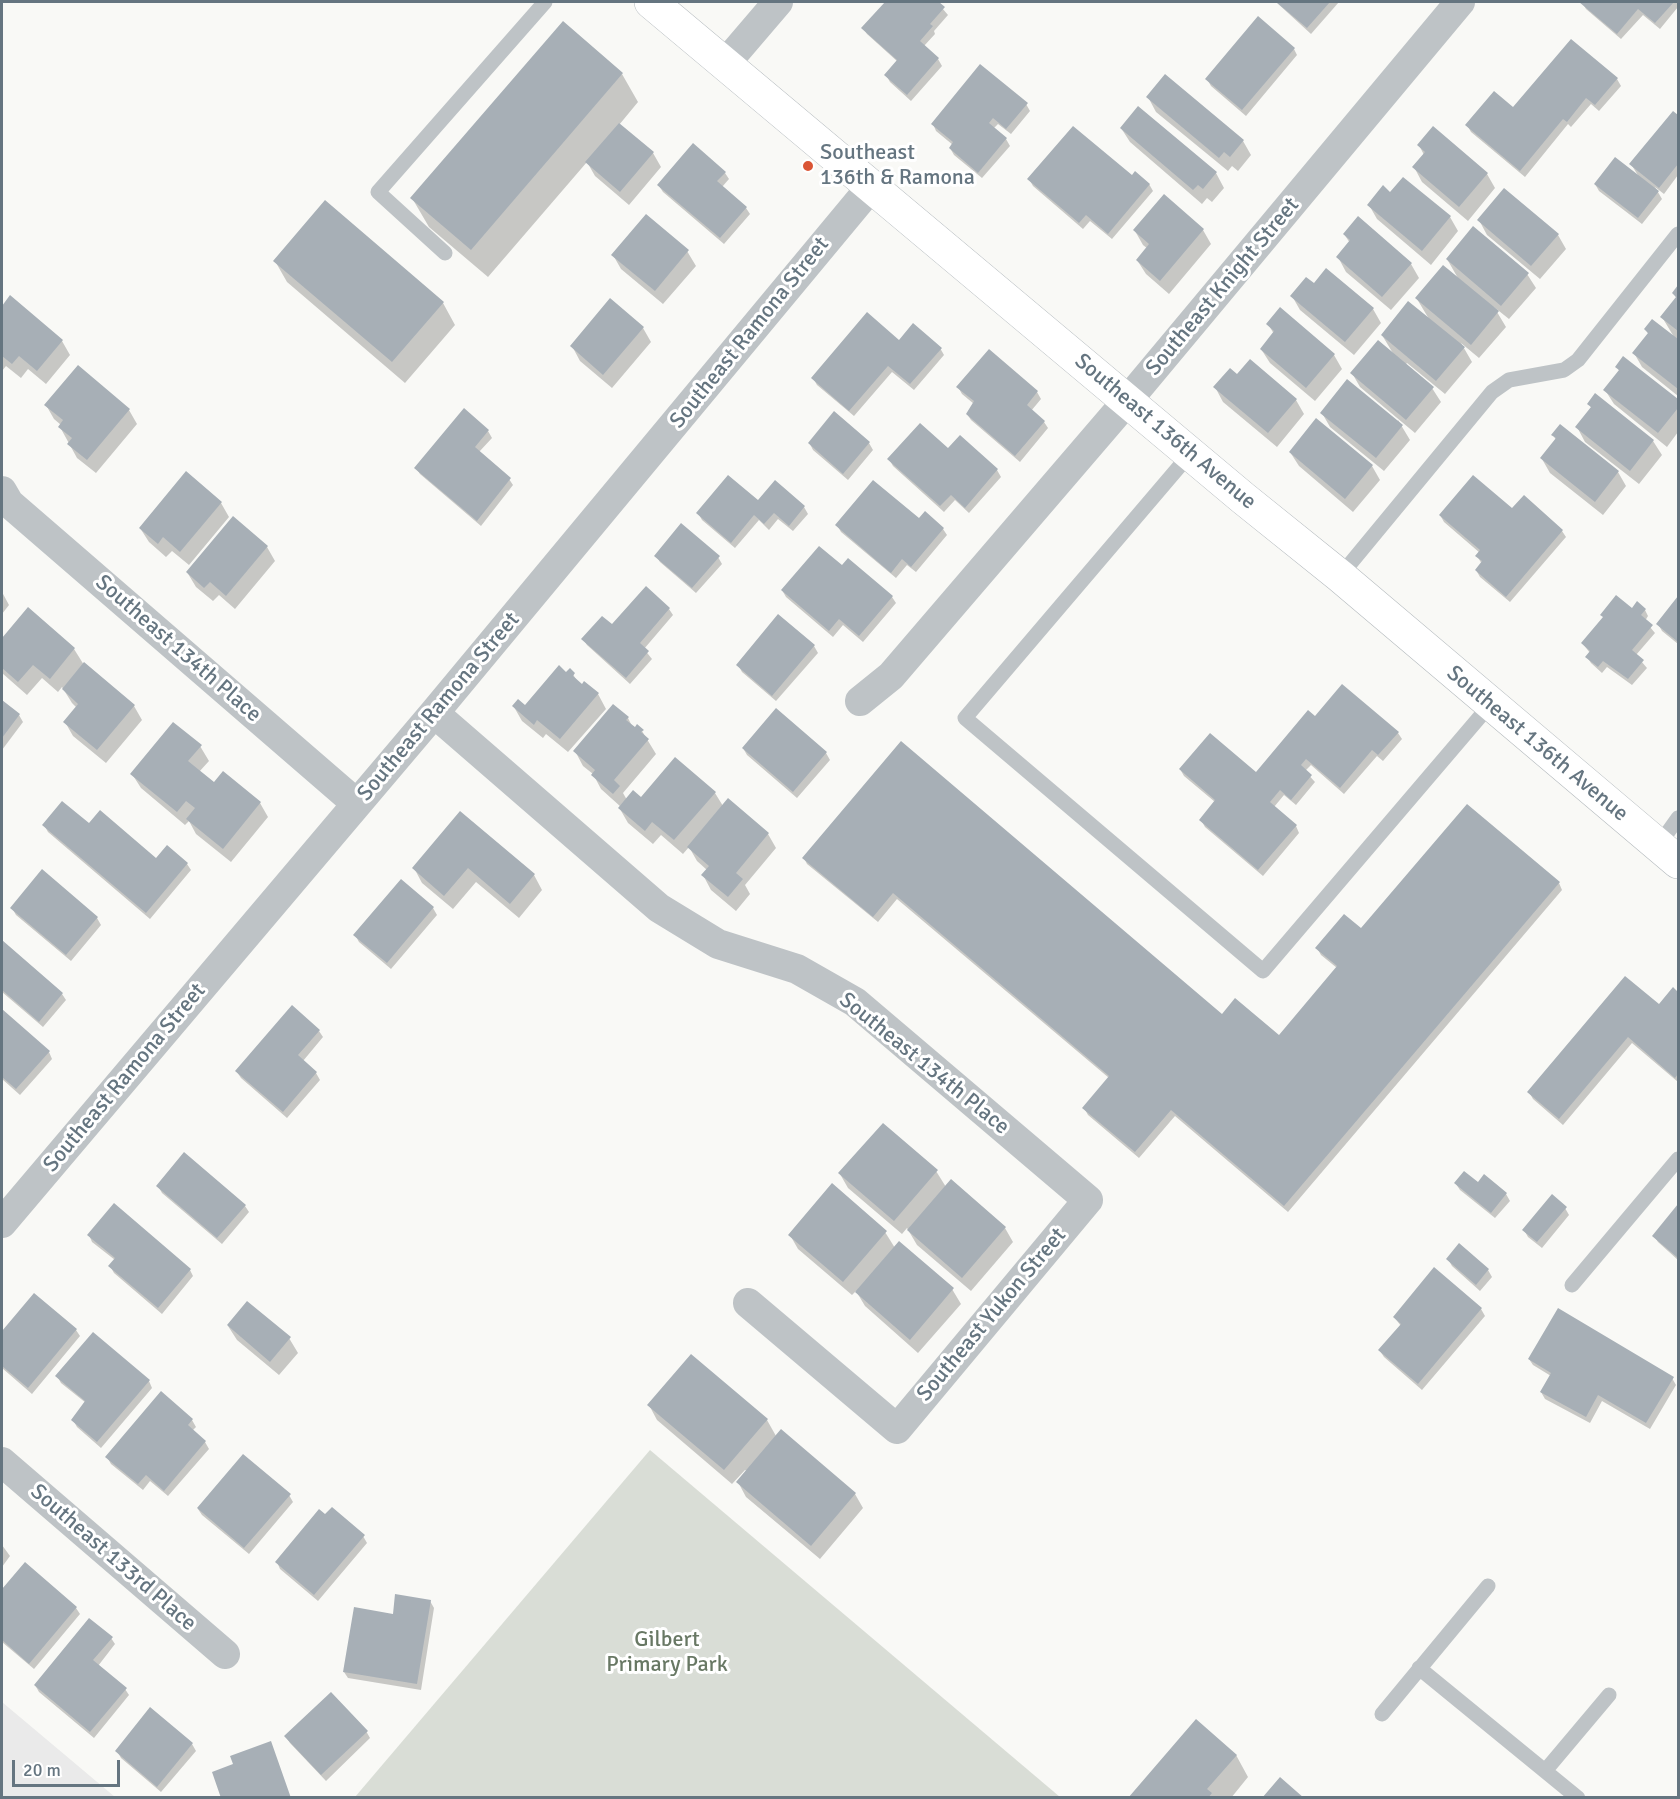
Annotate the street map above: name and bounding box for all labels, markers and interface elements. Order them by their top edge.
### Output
place label: Southeast 136th & Ramona [820,140,975,192]
marker: Southeast 136th & Ramona [801,159,815,173]
street label: Southeast Knight Street [1141,193,1305,381]
street label: Southeast Ramona Street [665,232,835,434]
street label: Southeast 136th Avenue [1069,348,1261,516]
street label: Southeast 134th Place [90,570,266,728]
street label: Southeast Ramona Street [352,607,526,807]
street label: Southeast 136th Avenue [1441,660,1633,828]
street label: Southeast Ramona Street [38,978,212,1178]
street label: Southeast 134th Place [834,987,1014,1141]
street label: Southeast Yukon Street [912,1223,1072,1407]
street label: Southeast 133rd Place [25,1479,201,1637]
park label: Gilbert Primary Park [606,1627,728,1678]
scale bar [15,1748,123,1786]
text: 20 m [23,1759,61,1781]

